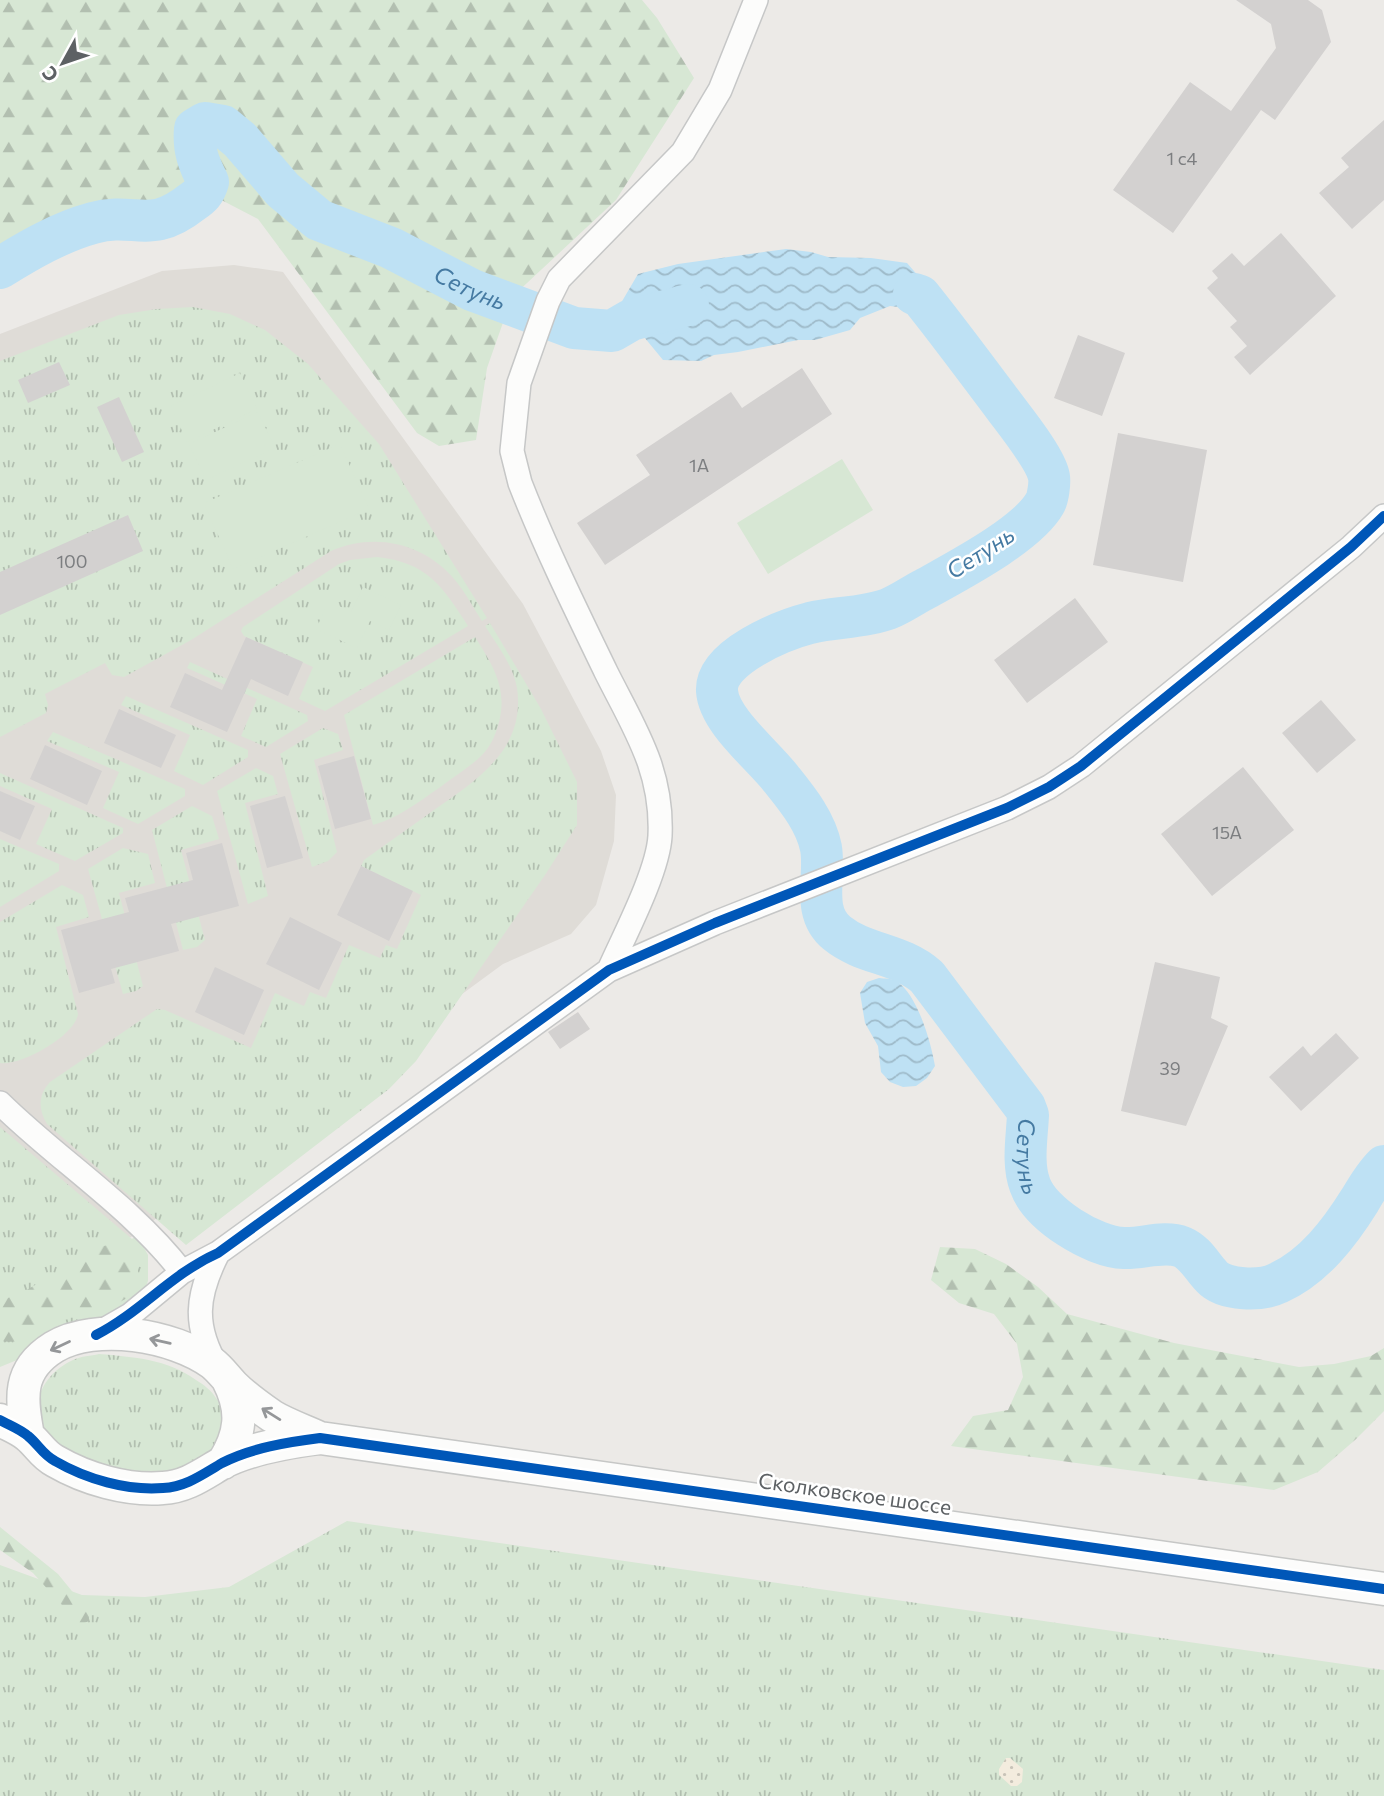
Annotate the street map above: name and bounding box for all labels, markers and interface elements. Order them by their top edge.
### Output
north arrow [28,28,98,98]
text: С [37,62,63,87]
house number: 1 с4 [1167,147,1198,169]
water label: Сетунь [430,259,510,315]
house number: 1А [689,454,709,476]
water label: Сетунь [941,520,1019,584]
house number: 100 [56,550,88,572]
house number: 15А [1212,821,1242,843]
house number: 39 [1159,1057,1181,1079]
water label: Сетунь [1011,1117,1046,1198]
one-way arrow [149,1334,172,1347]
one-way arrow [50,1339,71,1353]
one-way arrow [262,1406,281,1421]
street label: Сколковское шоссе [757,1467,953,1519]

